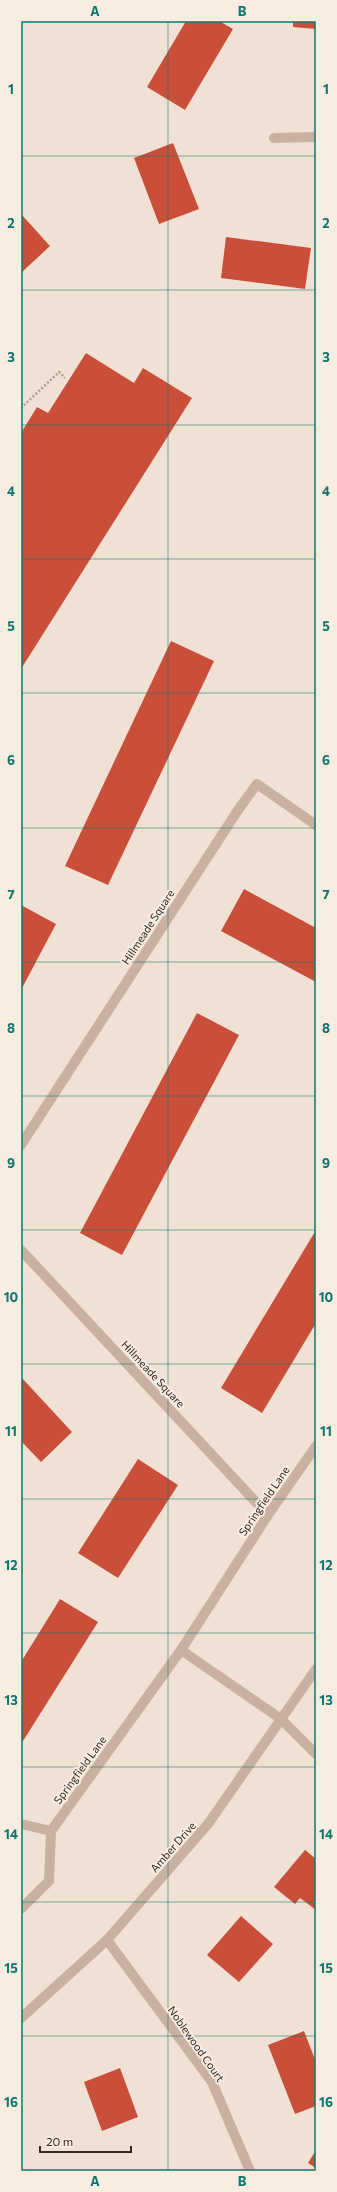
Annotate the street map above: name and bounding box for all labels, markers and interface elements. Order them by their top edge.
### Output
text: A [90,3,100,19]
text: B [238,3,247,19]
text: 1 [8,81,14,97]
text: 1 [323,81,329,97]
text: 2 [7,215,15,231]
text: 2 [322,215,330,231]
text: 3 [7,349,15,365]
text: 3 [322,349,330,365]
text: 4 [7,483,15,499]
text: 4 [322,483,330,499]
text: 5 [7,618,15,634]
text: 5 [322,618,330,634]
text: 6 [7,752,15,768]
text: 6 [322,752,330,768]
text: 7 [7,886,15,902]
text: 7 [322,886,330,902]
street label: Hillmeade Square [118,887,177,967]
text: 8 [7,1020,15,1036]
text: 8 [322,1020,330,1036]
text: 9 [7,1155,15,1171]
text: 9 [322,1155,330,1171]
text: 10 [4,1289,19,1305]
text: 10 [319,1289,334,1305]
street label: Hillmeade Square [119,1337,188,1410]
text: 11 [5,1423,17,1439]
text: 11 [320,1423,332,1439]
street label: Springfield Lane [236,1463,292,1538]
text: 12 [4,1557,18,1573]
text: 12 [319,1557,333,1573]
text: 13 [4,1692,18,1708]
text: 13 [319,1692,333,1708]
street label: Springfield Lane [51,1733,109,1806]
street label: Amber Drive [147,1819,198,1875]
text: 14 [4,1826,18,1842]
text: 14 [319,1826,333,1842]
text: 15 [4,1960,18,1976]
text: 15 [319,1960,333,1976]
street label: Noblewood Court [166,2003,228,2084]
text: 16 [4,2094,18,2110]
text: 16 [319,2094,333,2110]
scale bar [40,2128,131,2154]
text: 20 m [46,2134,73,2148]
text: A [90,2173,100,2189]
text: B [238,2173,247,2189]

